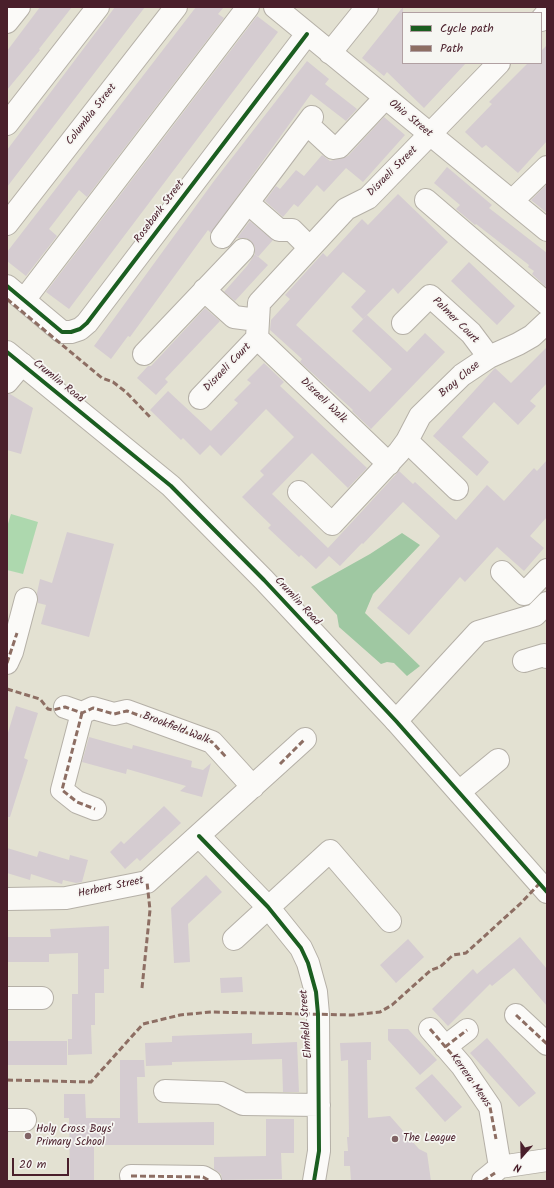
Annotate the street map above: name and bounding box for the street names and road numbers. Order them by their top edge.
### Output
street label: Columbia Street [64,82,120,148]
street label: Ohio Street [385,97,435,141]
street label: Disraeli Street [365,144,421,200]
street label: Rosebank Street [132,178,188,246]
street label: Palmer Court [429,295,481,347]
street label: Disraeli Court [201,341,255,395]
street label: Crumlin Road [30,357,86,407]
street label: Bray Close [437,359,483,401]
street label: Disraeli Walk [297,376,349,426]
street label: Crumlin Road [271,575,323,629]
street label: Brookfield Walk [141,710,211,748]
street label: Herbert Street [77,875,145,901]
street label: Elmfield Street [298,989,316,1059]
street label: Kerrera Mews [447,1052,493,1110]

